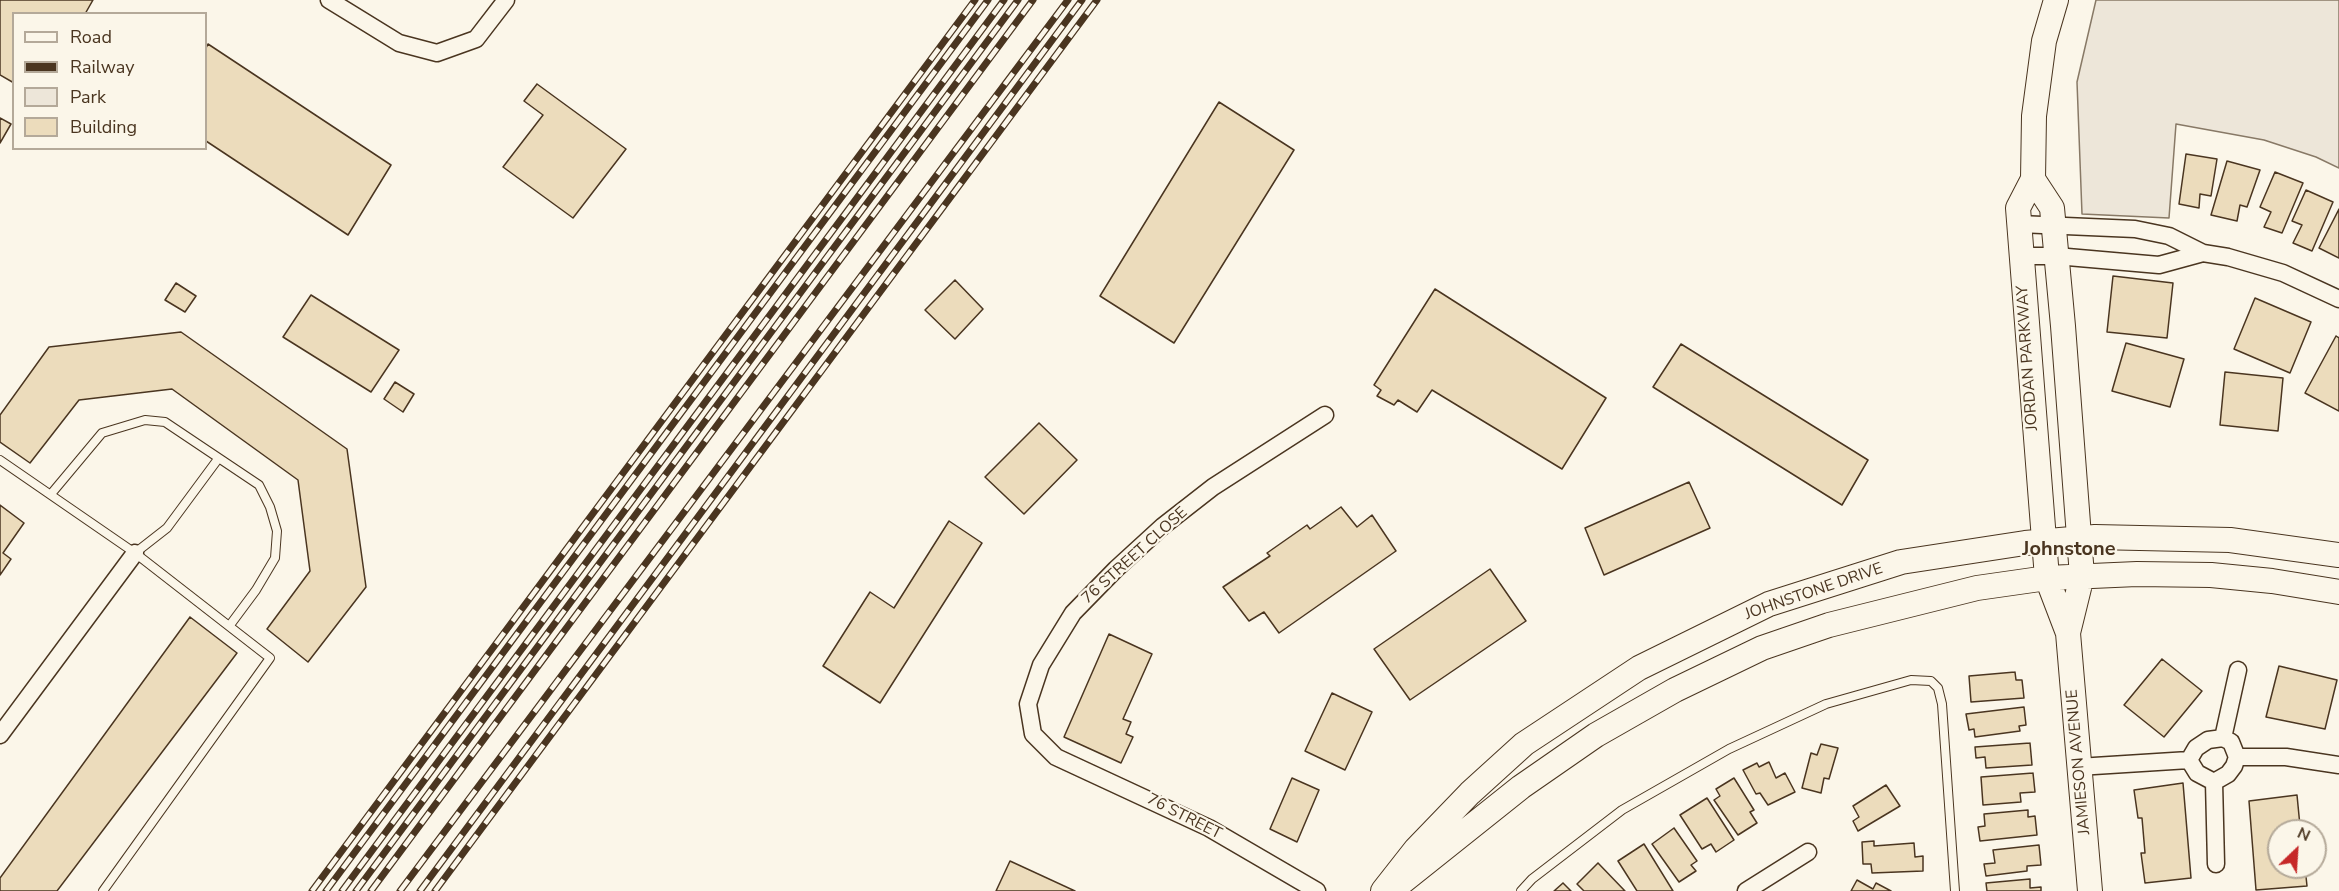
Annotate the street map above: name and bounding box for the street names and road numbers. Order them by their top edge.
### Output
street label: JORDAN PARKWAY [2013,285,2043,431]
street label: 76 STREET CLOSE [1078,503,1192,609]
street label: JOHNSTONE DRIVE [1743,559,1885,625]
street label: JAMIESON AVENUE [2063,689,2095,835]
street label: 76 STREET [1143,790,1225,844]

